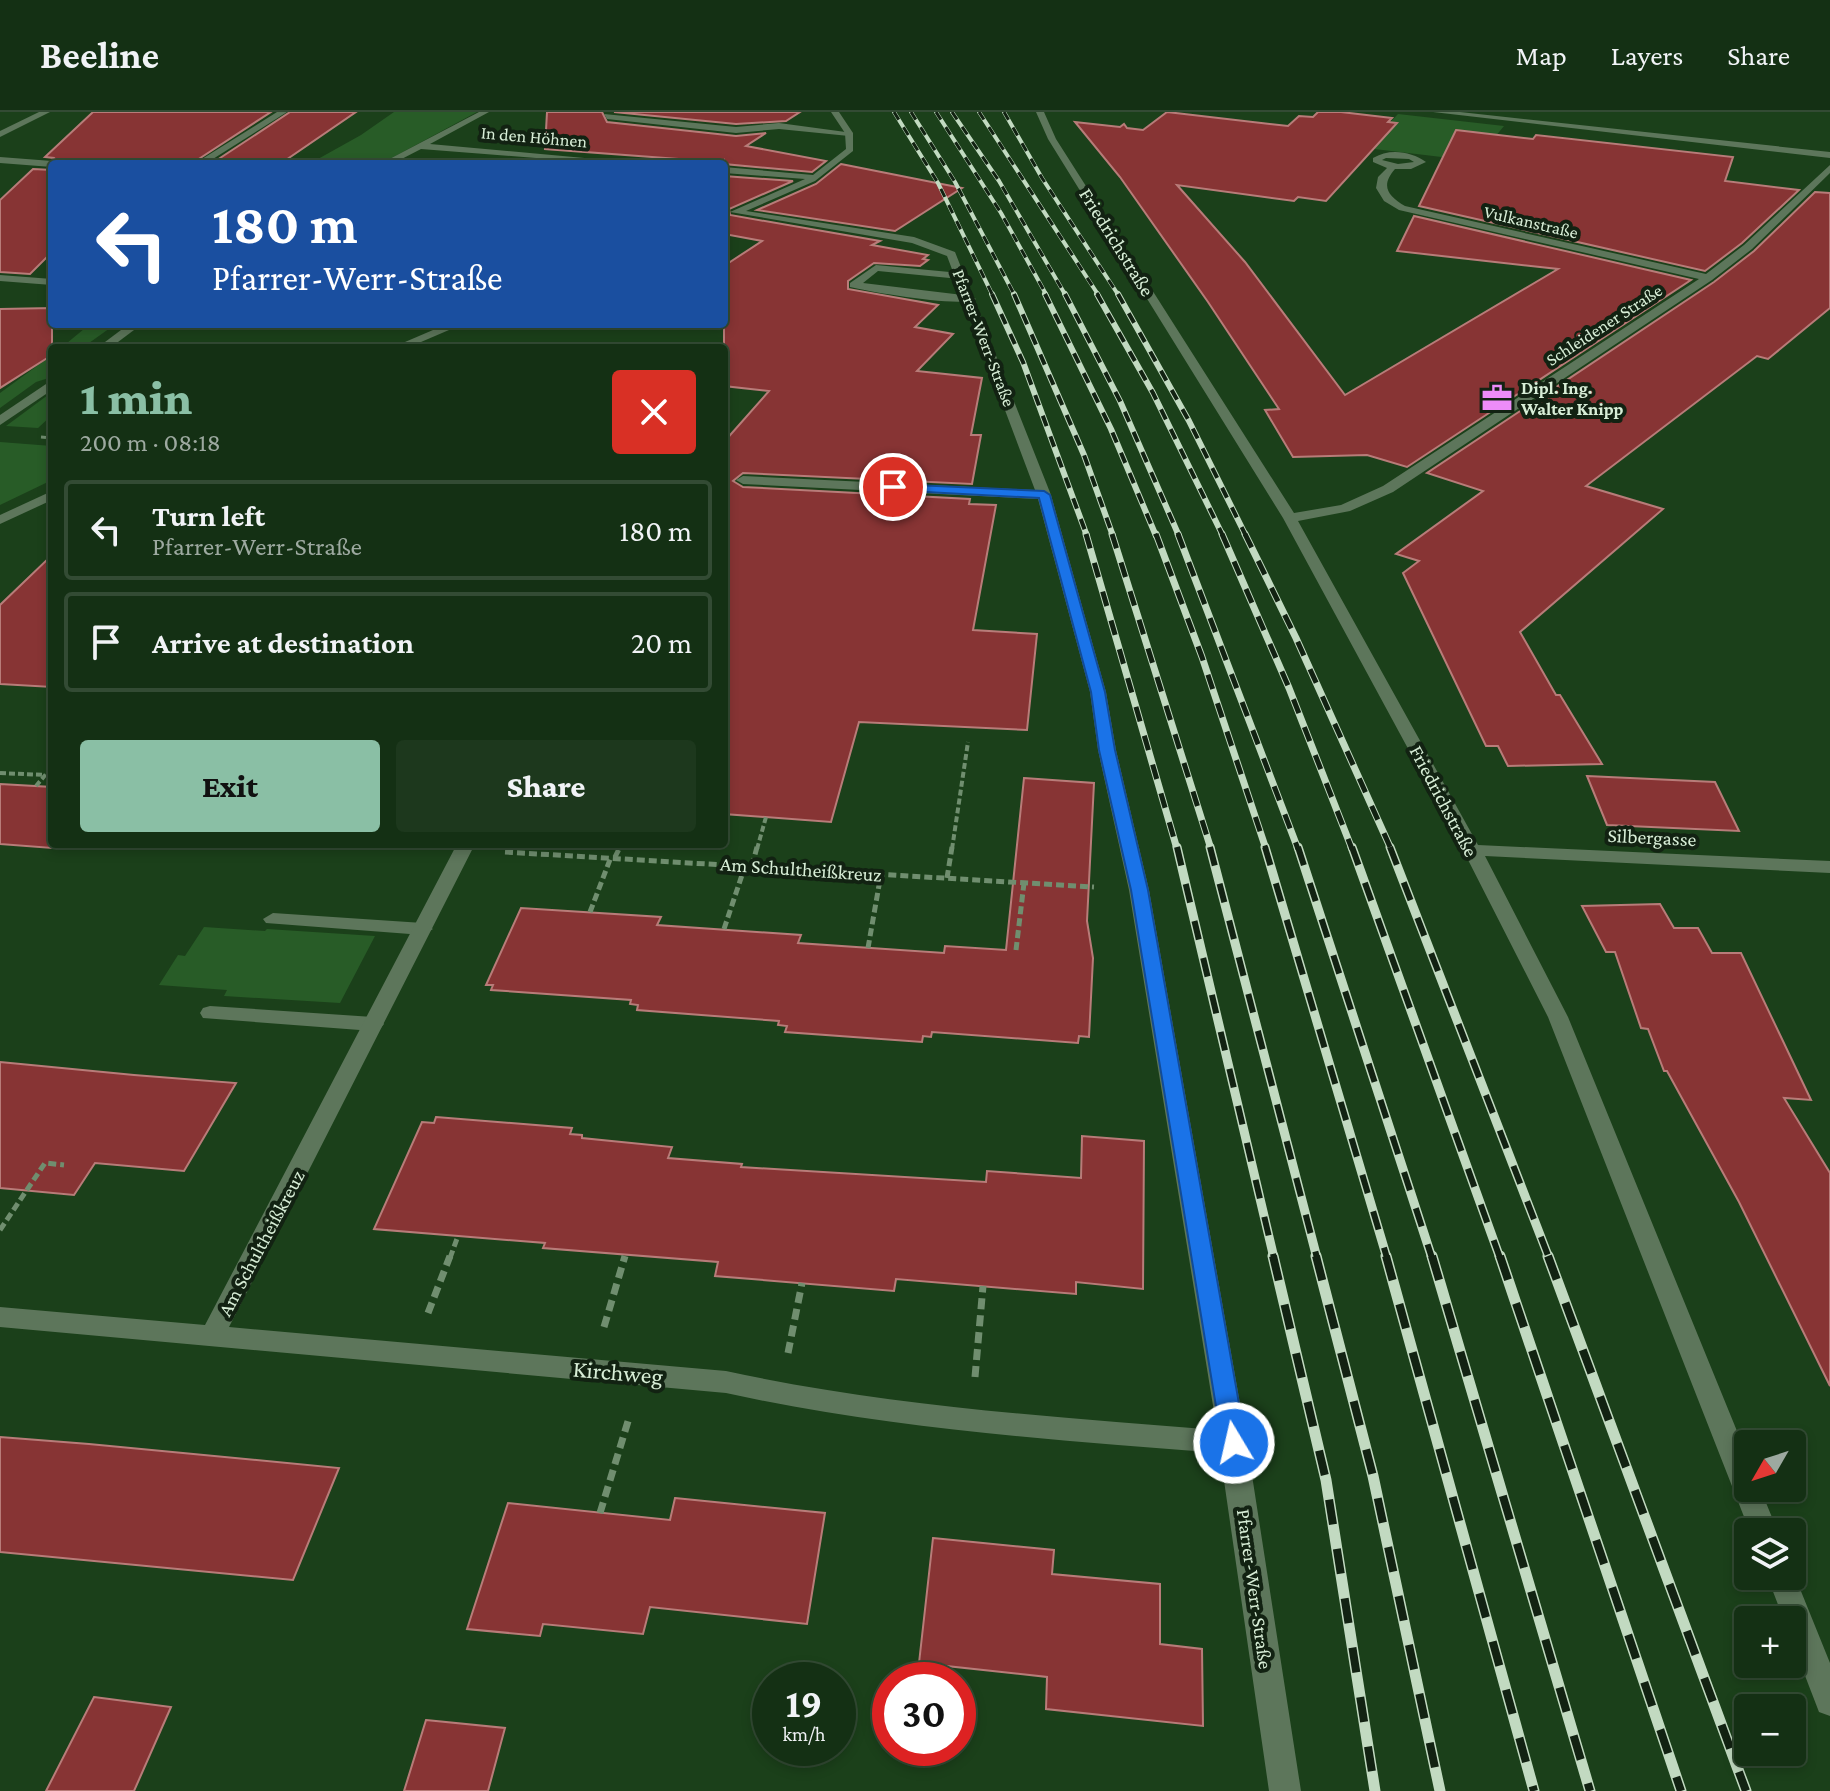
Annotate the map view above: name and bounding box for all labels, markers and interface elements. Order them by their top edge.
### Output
text: Beeline [40,34,159,76]
text: Map [1516,40,1567,71]
text: Layers [1611,40,1683,71]
text: Share [1727,40,1790,71]
street label: In den Höhnen [480,122,588,152]
street label: Friedrichstraße [1075,184,1159,300]
icon: left [80,192,184,296]
text: 180 m [212,193,358,255]
street label: Vulkanstraße [1482,201,1580,243]
text: Pfarrer-Werr-Straße [212,258,503,298]
street label: Pfarrer-Werr-Straße [949,267,1019,410]
street label: Schleidener Straße [1542,280,1666,370]
button: close [612,370,696,454]
text: 1 min [80,371,192,424]
place label: Dipl. Ing. Walter Knipp [1520,378,1624,419]
office icon: Dipl. Ing. Walter Knipp [1480,381,1514,415]
text: 200 m · 08:18 [80,428,221,457]
pin [859,453,927,521]
icon: arrive [871,465,915,509]
text: Turn left [152,499,265,532]
icon: left [84,508,128,552]
text: 180 m [619,514,692,547]
text: Pfarrer-Werr-Straße [152,532,362,561]
icon: arrive [84,620,128,664]
text: Arrive at destination [152,626,414,659]
text: 20 m [631,626,692,659]
button: Exit [80,740,380,832]
button: Share [396,740,696,832]
street label: Friedrichstraße [1405,742,1483,861]
street label: Silbergasse [1607,824,1697,851]
street label: Am Schultheißkreuz [719,852,883,886]
street label: Am Schultheißkreuz [213,1166,309,1320]
street label: Kirchweg [572,1355,665,1389]
position arrow [1192,1401,1276,1485]
north arrow [1734,1430,1806,1502]
map controls [1734,1430,1806,1766]
street label: Pfarrer-Werr-Straße [1233,1508,1277,1671]
button: layers [1734,1518,1806,1590]
button: + [1734,1606,1806,1678]
speed limit sign: 30 [872,1662,976,1766]
text: 19 [786,1681,822,1726]
button: − [1734,1694,1806,1766]
text: km/h [782,1723,826,1745]

